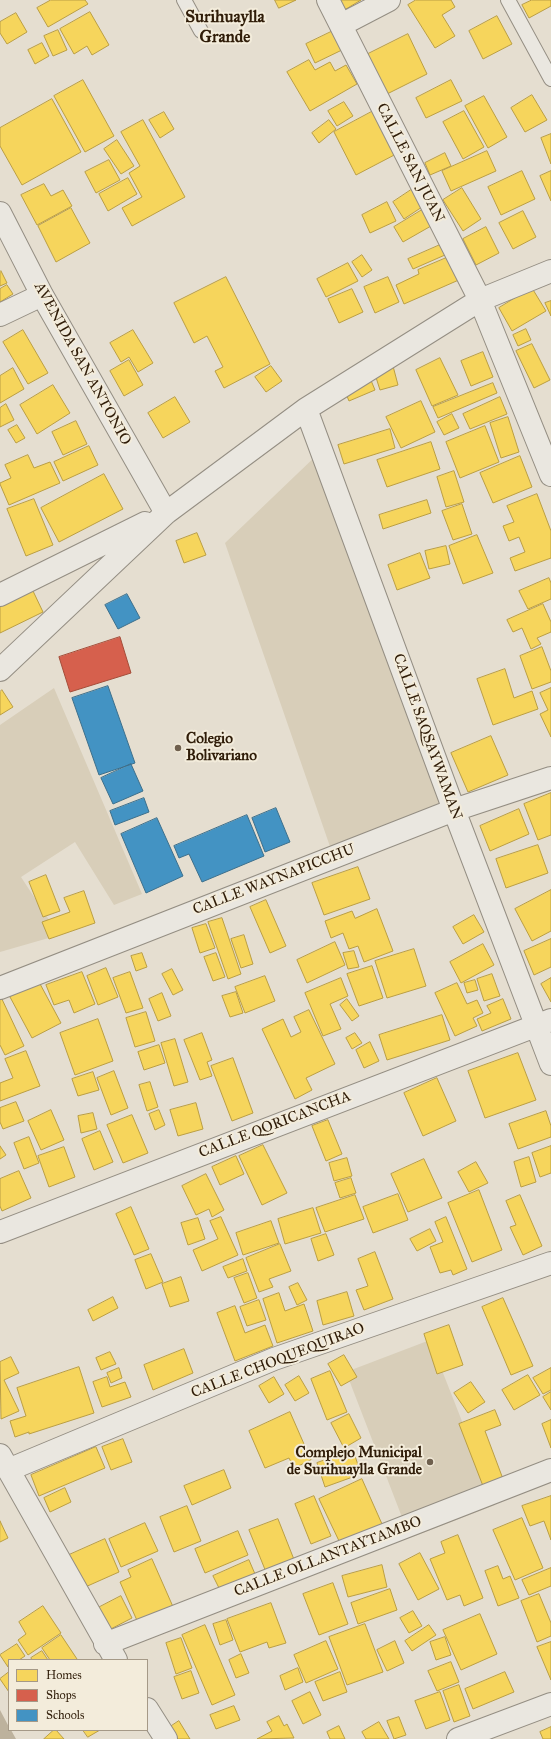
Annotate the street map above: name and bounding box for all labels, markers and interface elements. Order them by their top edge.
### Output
district label: Surihuaylla Grande [185,8,265,48]
street label: CALLE SAN JUAN [372,100,448,226]
street label: AVENIDA SAN ANTONIO [30,279,134,449]
street label: CALLE SAQSAYWAMAN [389,651,465,823]
place label: Colegio Bolivariano [186,730,257,765]
marker: Colegio Bolivariano [173,743,183,753]
street label: CALLE WAYNAPICCHU [190,841,358,919]
street label: CALLE QORICANCHA [196,1088,354,1162]
street label: CALLE CHOQUEQUIRAO [189,1320,367,1402]
place label: Complejo Municipal de Surihuaylla Grande [287,1444,422,1479]
marker: Complejo Municipal de Surihuaylla Grande [425,1457,435,1467]
street label: CALLE OLLANTAYTAMBO [232,1513,424,1601]
legend [8,1659,148,1731]
text: Homes [46,1668,82,1682]
text: Shops [46,1688,76,1702]
text: Schools [46,1708,84,1722]

